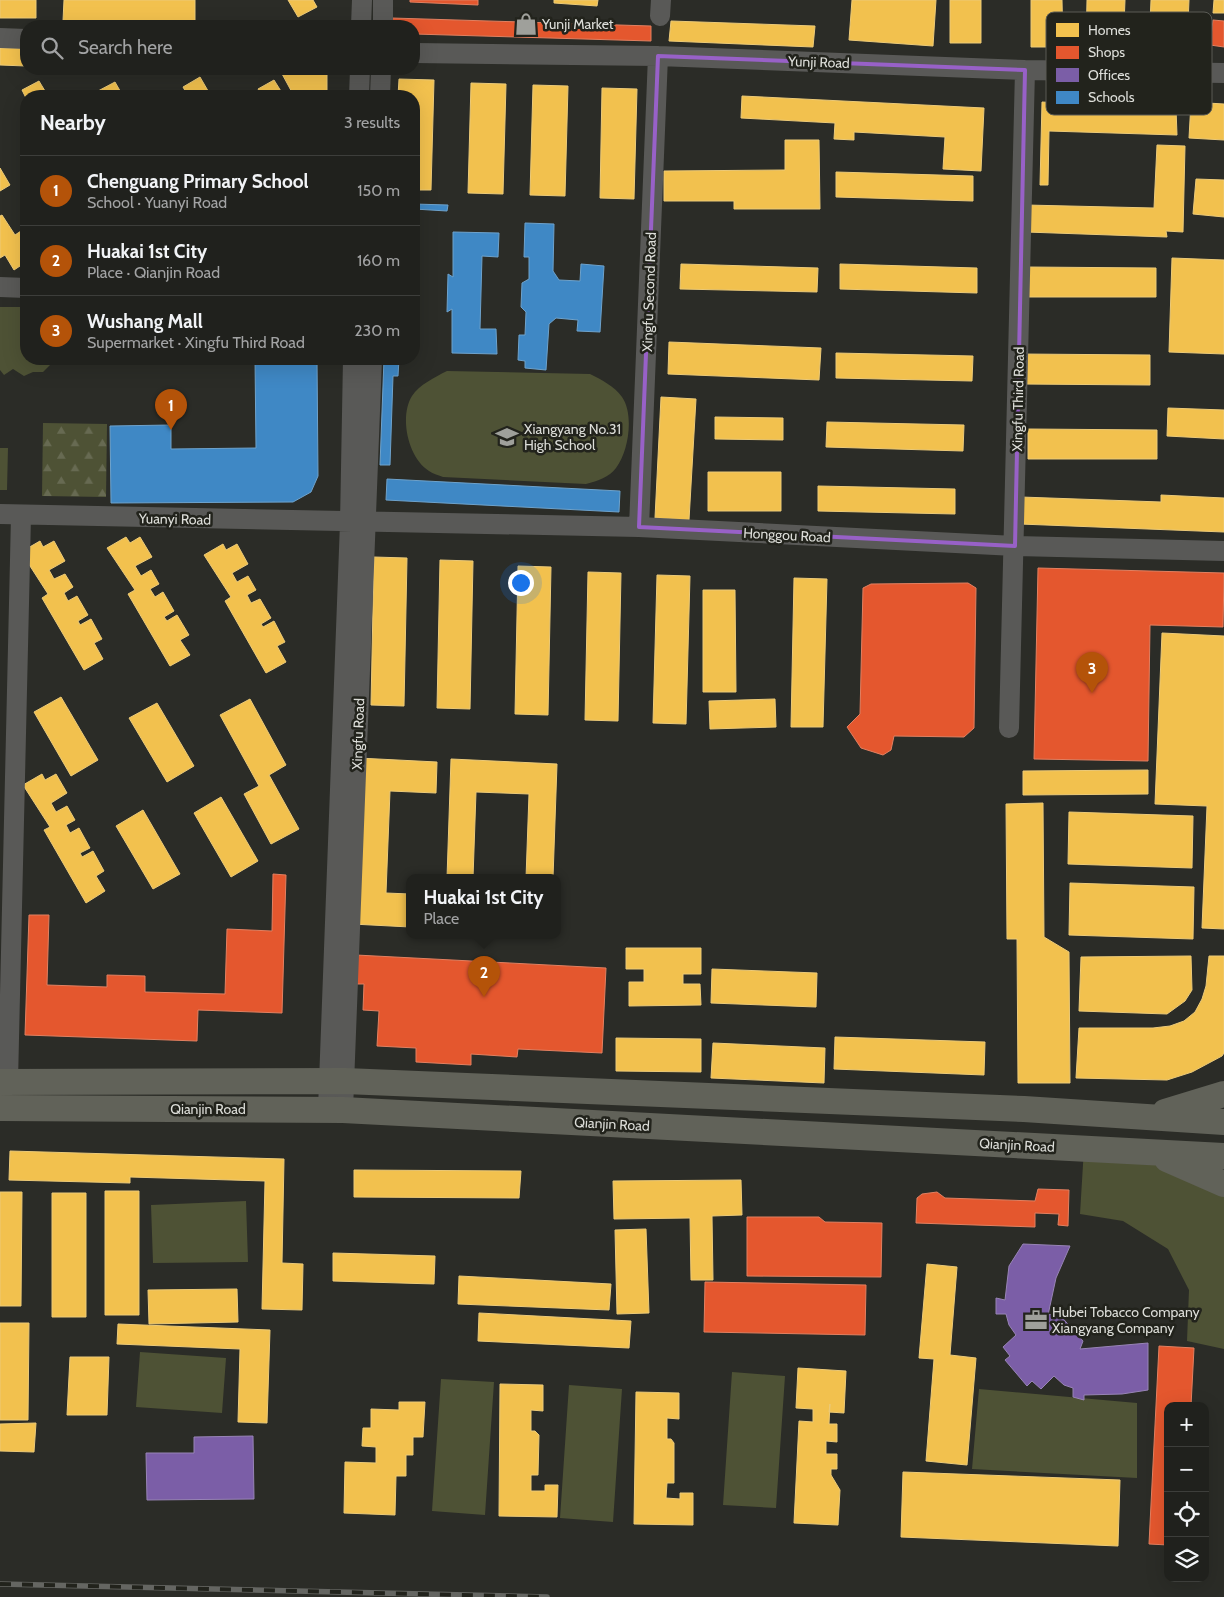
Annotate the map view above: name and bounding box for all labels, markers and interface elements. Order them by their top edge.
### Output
shop icon: Yunji Market [513,11,539,37]
legend [1046,12,1212,115]
place label: Yunji Market [541,15,614,33]
search box [20,20,420,75]
text: Homes [1088,21,1131,39]
icon: search [38,34,66,62]
text: Search here [78,36,172,59]
text: Shops [1088,43,1125,61]
street label: Yunji Road [787,52,850,72]
text: Offices [1088,66,1130,84]
text: Schools [1088,88,1135,106]
text: Nearby [40,110,106,135]
text: 3 results [344,113,400,132]
text: Chenguang Primary School [87,170,309,193]
text: 1 [53,181,59,200]
text: 150 m [357,181,400,200]
text: School · Yuanyi Road [87,193,227,212]
street label: Xingfu Second Road [638,232,660,352]
text: Huakai 1st City [87,240,207,263]
text: 2 [52,251,60,270]
text: 160 m [357,251,400,270]
text: Place · Qianjin Road [87,263,220,282]
text: Wushang Mall [87,310,203,333]
text: 3 [52,321,60,340]
text: 230 m [354,321,400,340]
text: Supermarket · Xingfu Third Road [87,333,305,352]
street label: Xingfu Third Road [1008,346,1028,452]
pin: 1 [155,389,187,430]
place label: Xiangyang No.31 High School [524,420,621,454]
school or university icon: Xiangyang No.31 High School [494,424,520,450]
street label: Yuanyi Road [138,509,211,529]
street label: Honggou Road [743,524,831,546]
your location [508,570,534,596]
pin: 3 [1076,652,1108,693]
street label: Xingfu Road [348,698,368,770]
popup [406,874,561,939]
text: Huakai 1st City [423,886,544,909]
text: Place [423,909,459,928]
pin: 2 [468,956,500,997]
street label: Qianjin Road [170,1100,246,1118]
street label: Qianjin Road [574,1113,650,1135]
street label: Qianjin Road [979,1134,1055,1156]
place label: Hubei Tobacco Company Xiangyang Company [1052,1303,1200,1337]
office icon: Hubei Tobacco Company Xiangyang Company [1023,1307,1049,1333]
map controls [1164,1402,1209,1582]
button: + [1164,1402,1209,1447]
button: − [1164,1447,1209,1492]
button: locate [1164,1492,1209,1537]
button: layers [1164,1537,1209,1582]

